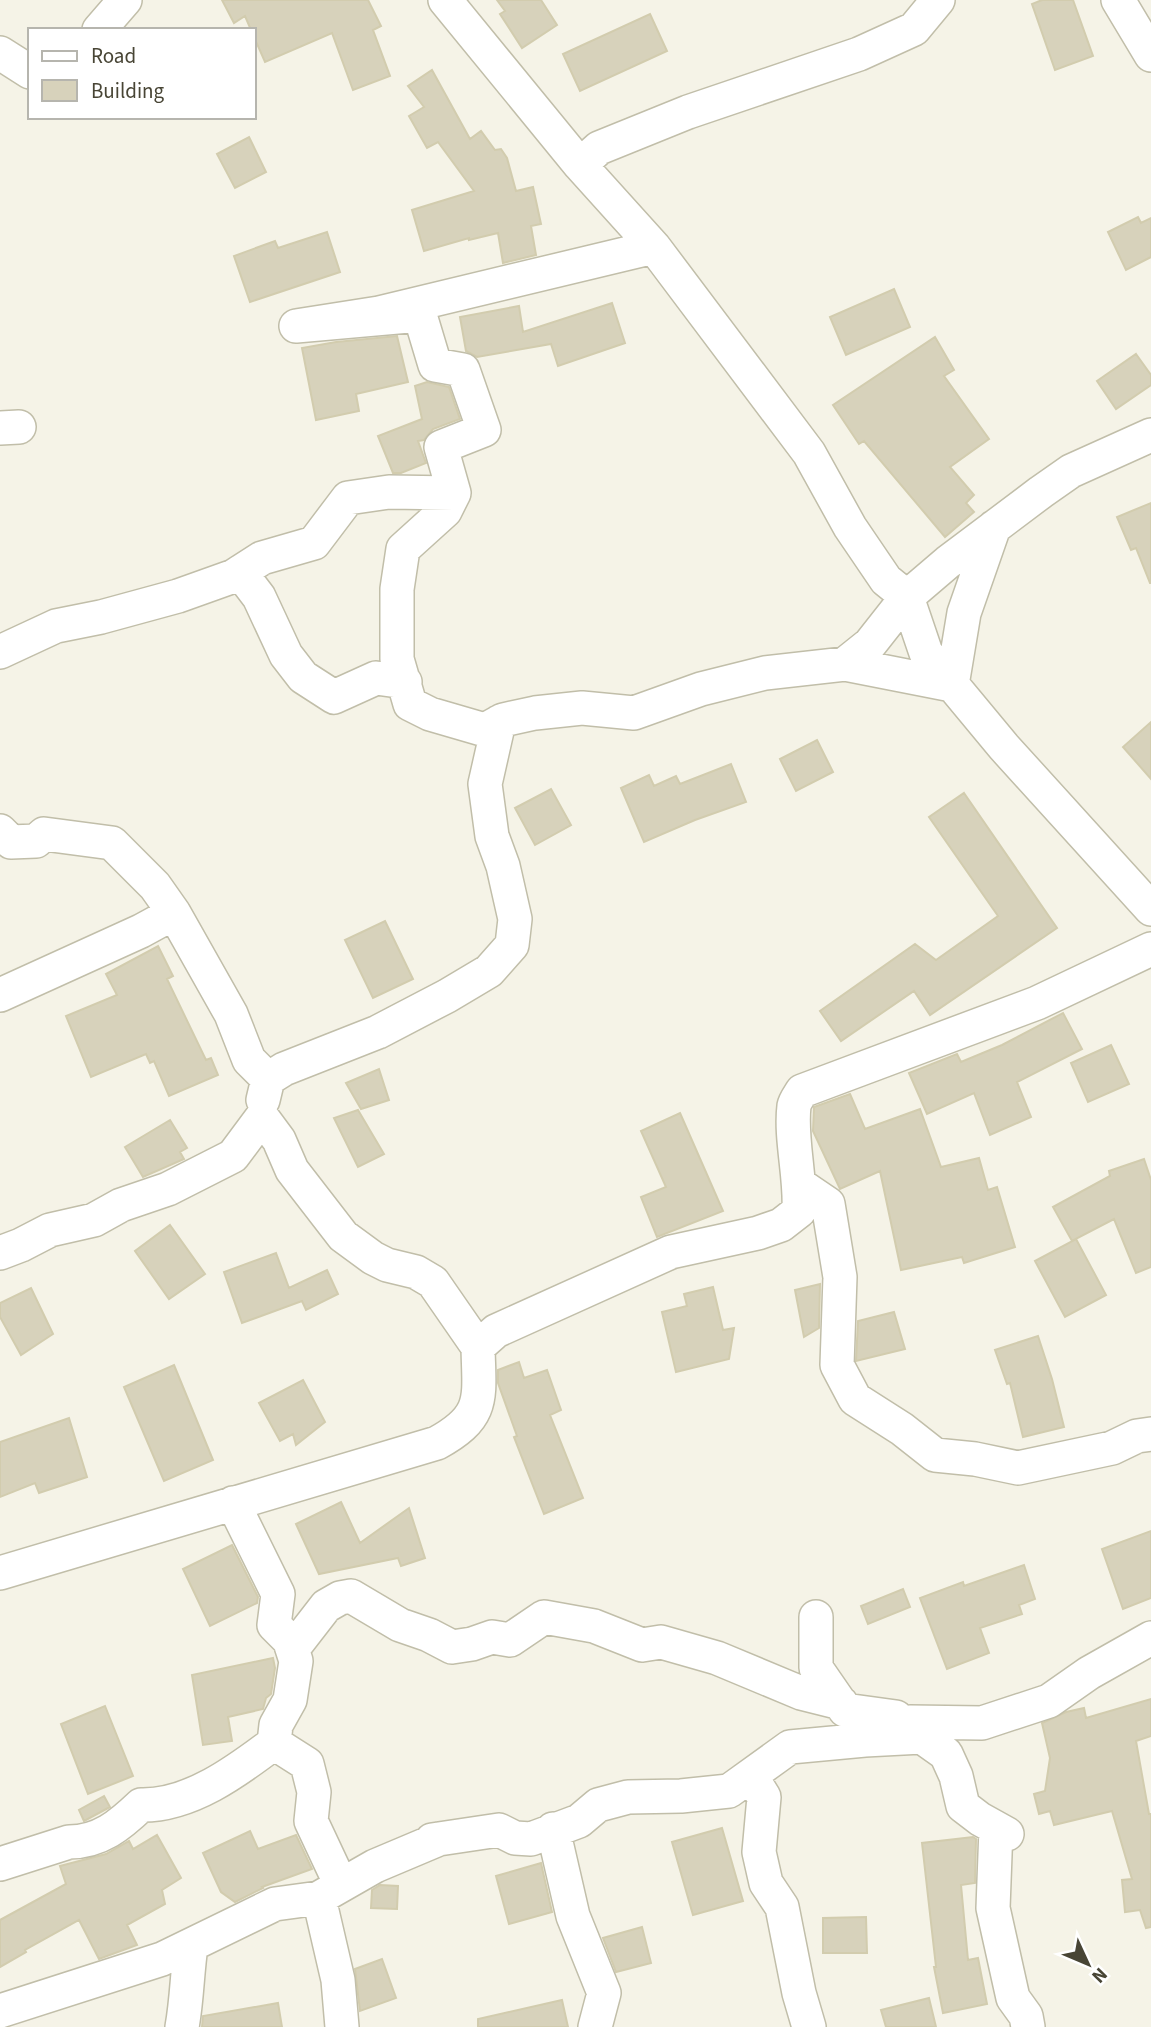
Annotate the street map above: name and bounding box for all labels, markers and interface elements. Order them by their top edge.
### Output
legend [28,28,256,119]
text: Road [91,41,136,71]
text: Building [91,76,165,106]
north arrow [1053,1929,1123,1999]
text: N [1085,1961,1113,1989]

